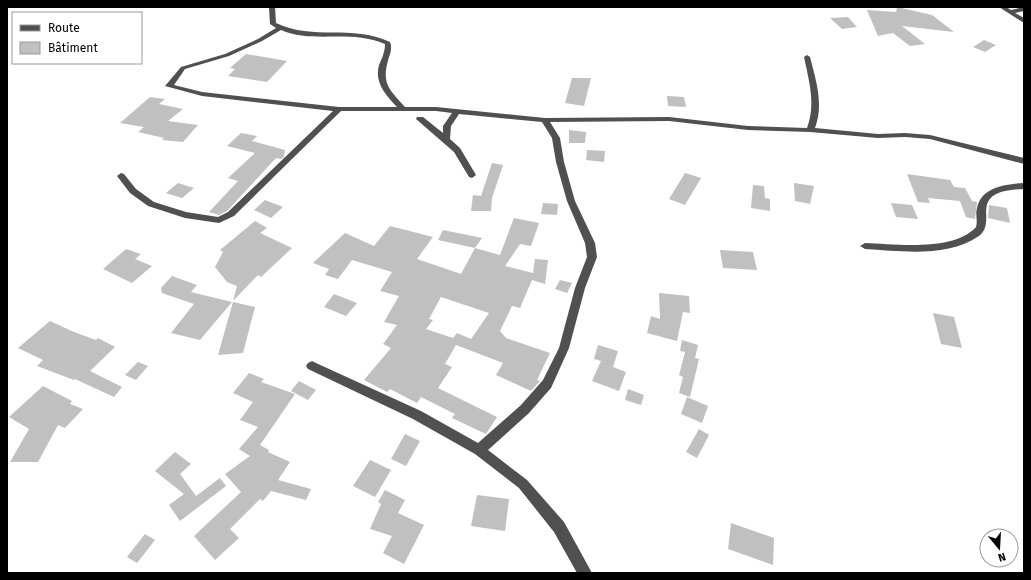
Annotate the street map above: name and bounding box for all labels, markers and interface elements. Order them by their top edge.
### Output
legend [12,12,142,64]
text: Route [48,21,80,35]
text: Bâtiment [48,41,98,55]
north arrow [979,528,1019,568]
text: N [996,550,1007,564]

